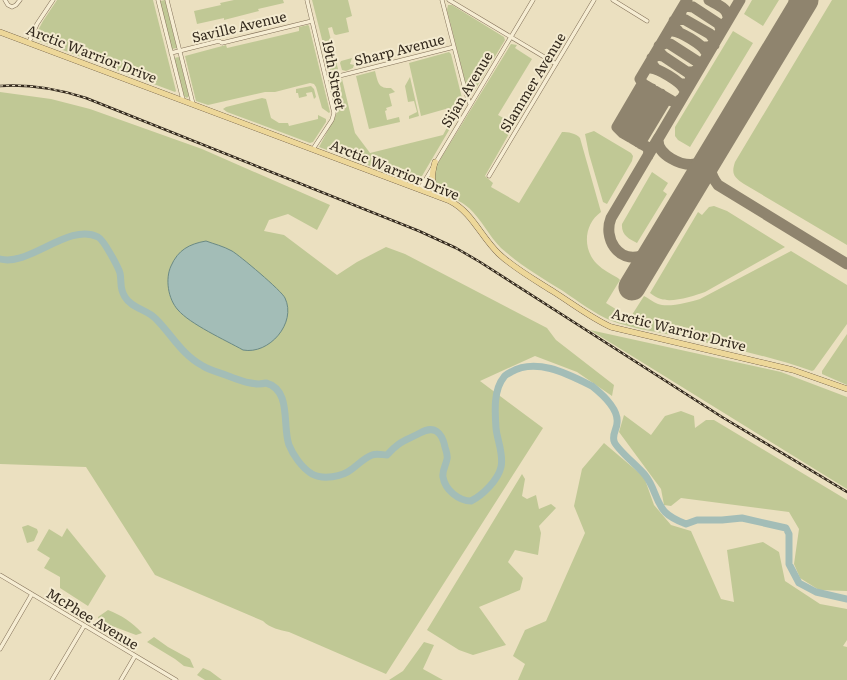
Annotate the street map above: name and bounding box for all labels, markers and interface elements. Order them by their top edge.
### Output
street label: Saville Avenue [190,5,288,47]
street label: Arctic Warrior Drive [24,19,160,87]
street label: Sharp Avenue [352,28,446,70]
street label: Slammer Avenue [494,28,570,136]
street label: 19th Street [318,38,352,112]
street label: Sijan Avenue [435,47,497,131]
street label: Arctic Warrior Drive [327,134,463,204]
street label: Arctic Warrior Drive [610,303,748,355]
street label: McPhee Avenue [43,582,143,654]

